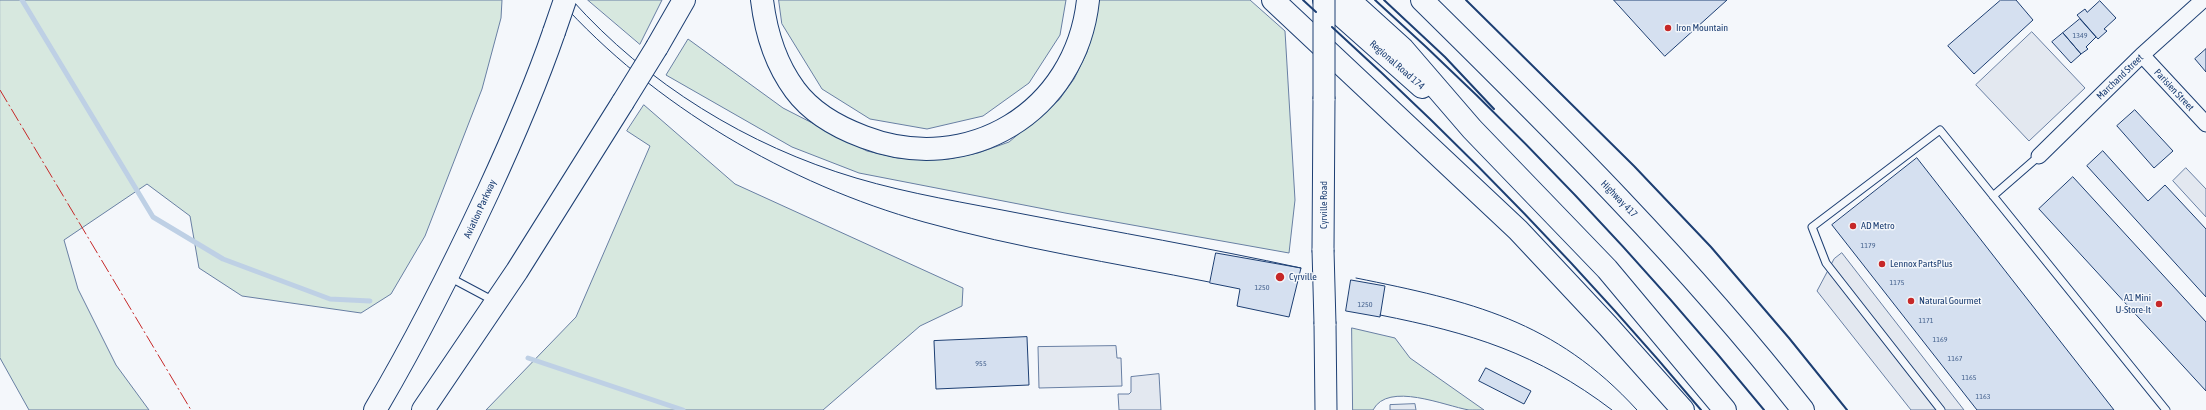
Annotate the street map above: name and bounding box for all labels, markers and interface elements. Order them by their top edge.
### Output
place label: Iron Mountain [1676,22,1728,34]
marker: Iron Mountain [1663,23,1673,33]
house number: 1349 [2072,30,2088,40]
street label: Regional Road 174 [1367,38,1427,92]
street label: Marchand Street [2094,52,2146,102]
street label: Parisien Street [2151,66,2197,114]
street label: Aviation Parkway [461,178,499,240]
street label: Highway 417 [1598,178,1640,220]
street label: Cyrville Road [1318,181,1330,229]
place label: AD Metro [1861,220,1895,232]
marker: AD Metro [1848,221,1858,231]
house number: 1179 [1860,240,1876,250]
place label: Lennox PartsPlus [1890,258,1953,270]
marker: Lennox PartsPlus [1877,259,1887,269]
marker: Cyrville [1274,271,1286,283]
place label: Cyrville [1289,271,1317,283]
house number: 1175 [1889,277,1905,287]
house number: 1250 [1254,282,1270,292]
place label: A1 Mini U-Store-It [2116,292,2151,316]
place label: Natural Gourmet [1919,295,1981,307]
marker: Natural Gourmet [1906,296,1916,306]
house number: 1250 [1357,299,1373,309]
marker: A1 Mini U-Store-It [2154,299,2164,309]
house number: 1171 [1918,315,1934,325]
house number: 1169 [1932,334,1948,344]
house number: 1167 [1947,353,1963,363]
house number: 955 [975,358,987,368]
house number: 1165 [1961,372,1977,382]
house number: 1163 [1975,391,1991,401]

